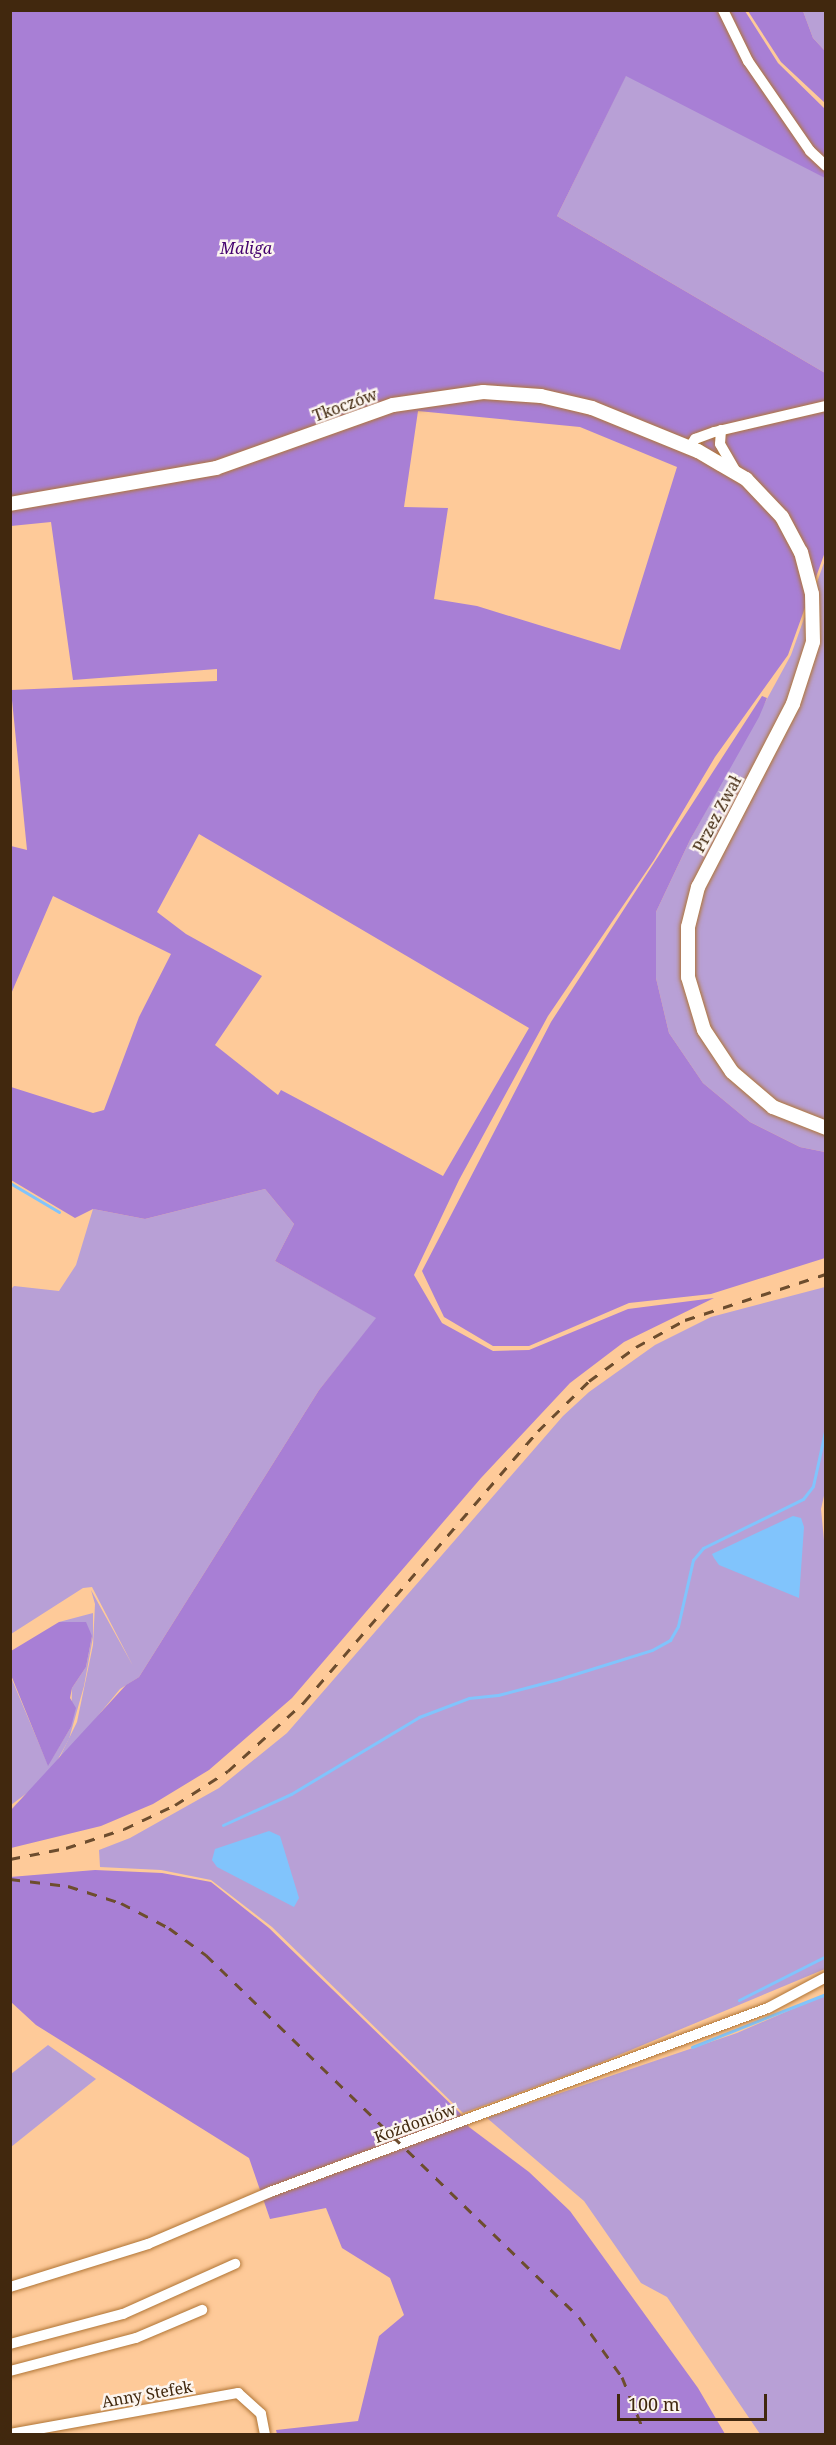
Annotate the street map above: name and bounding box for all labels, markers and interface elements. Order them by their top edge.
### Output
park label: Maliga [220,238,272,258]
street label: Tkoczów [310,384,380,426]
street label: Przez Zwał [689,773,745,855]
street label: Kożdoniów [371,2099,459,2147]
street label: Anny Stefek [100,2377,194,2411]
scale bar [620,2382,770,2420]
text: 100 m [628,2392,680,2416]

